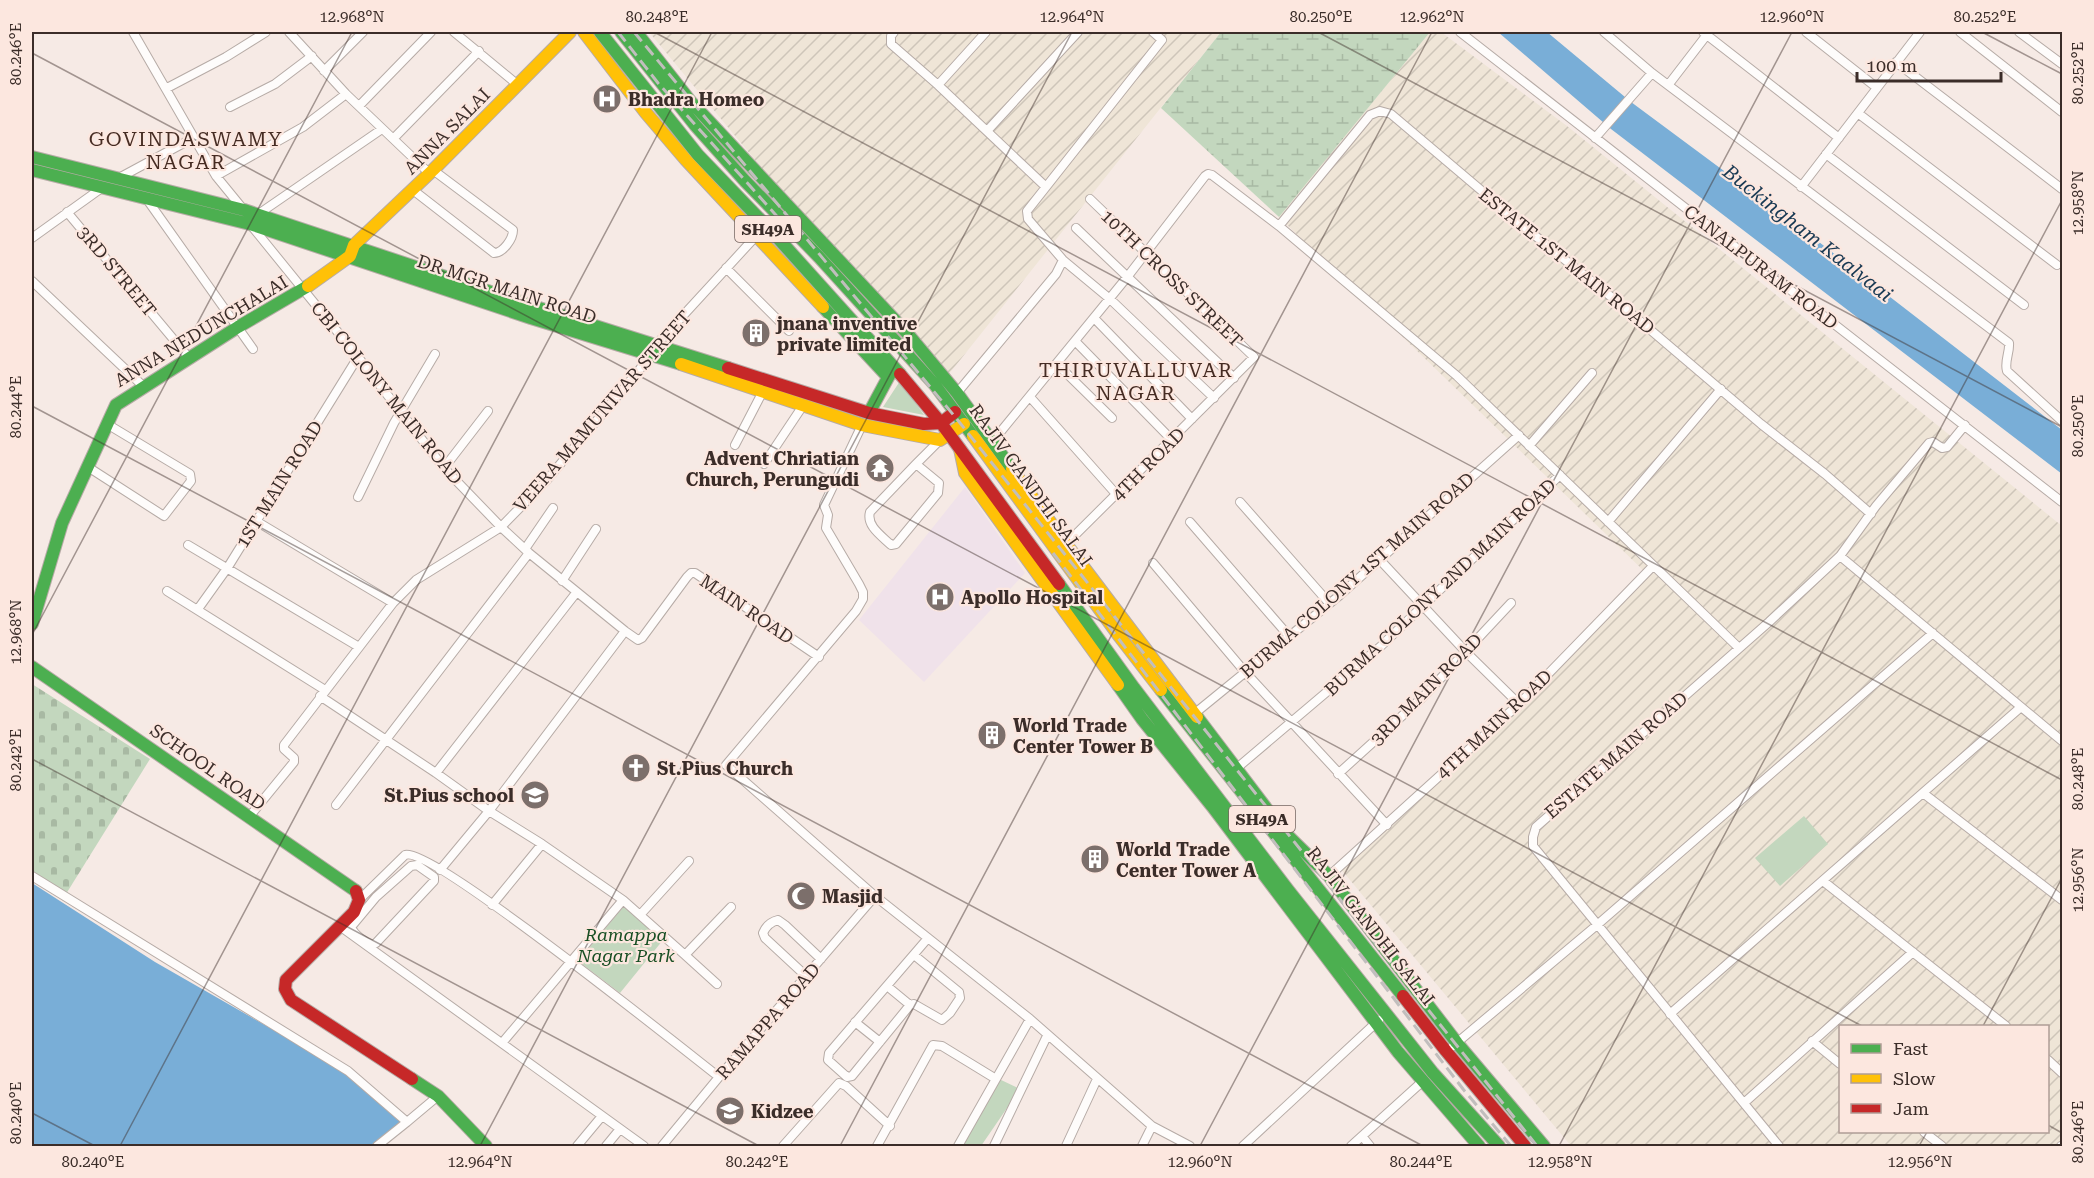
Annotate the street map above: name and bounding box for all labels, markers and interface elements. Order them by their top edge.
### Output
text: 12.968°N [319,8,385,26]
text: 80.248°E [626,8,688,26]
text: 12.964°N [1039,8,1105,26]
text: 80.250°E [1290,8,1352,26]
text: 12.962°N [1399,8,1465,26]
text: 12.960°N [1759,8,1825,26]
text: 80.252°E [1954,8,2016,26]
text: 80.246°E [7,23,25,85]
text: 80.252°E [2069,42,2087,104]
scale bar [1857,45,2001,83]
text: 100 m [1866,55,1917,76]
hospital icon: Bhadra Homeo [591,83,623,115]
street label: ANNA SALAI [400,84,494,178]
place label: Bhadra Homeo [628,89,765,110]
district label: GOVINDASWAMY NAGAR [89,127,283,174]
water label: Buckingham Kaalvaai [1718,159,1898,307]
text: 12.958°N [2069,170,2087,236]
street label: ESTATE 1ST MAIN ROAD [1475,184,1659,338]
street label: CANALPURAM ROAD [1680,200,1842,334]
street label: 10TH CROSS STREET [1097,205,1247,351]
road number: SH49A [735,216,801,242]
street label: 3RD STREET [73,222,161,320]
street label: DR MGR MAIN ROAD [415,250,599,328]
street label: ANNA NEDUNCHALAI [111,271,291,391]
street label: CBI COLONY MAIN ROAD [307,298,467,488]
street label: VEERA MAMUNIVAR STREET [509,306,695,516]
place label: jnana inventive private limited [775,313,918,355]
building icon: jnana inventive private limited [740,317,772,349]
district label: THIRUVALLUVAR NAGAR [1039,358,1233,405]
text: 80.244°E [7,376,25,438]
text: 80.250°E [2069,395,2087,457]
street label: RAJIV GANDHI SALAI [965,400,1097,570]
street label: 1ST MAIN ROAD [231,417,327,551]
street label: 4TH ROAD [1107,423,1189,505]
place label: Advent Chriatian Church, Perungudi [686,448,859,490]
temple icon: Advent Chriatian Church, Perungudi [864,452,896,484]
street label: BURMA COLONY 1ST MAIN ROAD [1236,468,1478,682]
street label: BURMA COLONY 2ND MAIN ROAD [1320,474,1560,700]
street label: MAIN ROAD [696,570,798,648]
hospital icon: Apollo Hospital [924,581,956,613]
place label: Apollo Hospital [961,587,1103,608]
text: 12.968°N [7,599,25,665]
street label: 3RD MAIN ROAD [1366,629,1486,749]
street label: 4TH MAIN ROAD [1432,665,1556,783]
street label: ESTATE MAIN ROAD [1540,687,1692,823]
place label: World Trade Center Tower B [1013,715,1153,757]
street label: SCHOOL ROAD [146,719,270,815]
building icon: World Trade Center Tower B [976,719,1008,751]
text: 80.242°E [7,729,25,791]
text: 80.248°E [2069,748,2087,810]
church icon: St.Pius Church [620,752,652,784]
place label: St.Pius Church [657,758,793,779]
school or university icon: St.Pius school [519,779,551,811]
place label: St.Pius school [384,785,514,806]
road number: SH49A [1229,806,1295,832]
place label: World Trade Center Tower A [1116,839,1256,881]
building icon: World Trade Center Tower A [1079,843,1111,875]
street label: RAJIV GANDHI SALAI [1303,843,1439,1009]
text: 12.956°N [2069,847,2087,913]
mosque icon: Masjid [785,880,817,912]
place label: Masjid [822,886,883,907]
park label: Ramappa Nagar Park [576,924,675,966]
street label: RAMAPPA ROAD [712,958,824,1083]
legend [1839,1025,2049,1133]
text: Fast [1893,1038,1928,1059]
text: Slow [1893,1068,1935,1089]
text: 80.240°E [7,1082,25,1144]
school or university icon: Kidzee [714,1095,746,1127]
text: Jam [1893,1098,1929,1119]
place label: Kidzee [751,1101,814,1122]
text: 80.246°E [2069,1101,2087,1163]
text: 80.240°E [62,1153,124,1171]
text: 12.964°N [447,1153,513,1171]
text: 80.242°E [726,1153,788,1171]
text: 12.960°N [1167,1153,1233,1171]
text: 80.244°E [1390,1153,1452,1171]
text: 12.958°N [1527,1153,1593,1171]
text: 12.956°N [1887,1153,1953,1171]

